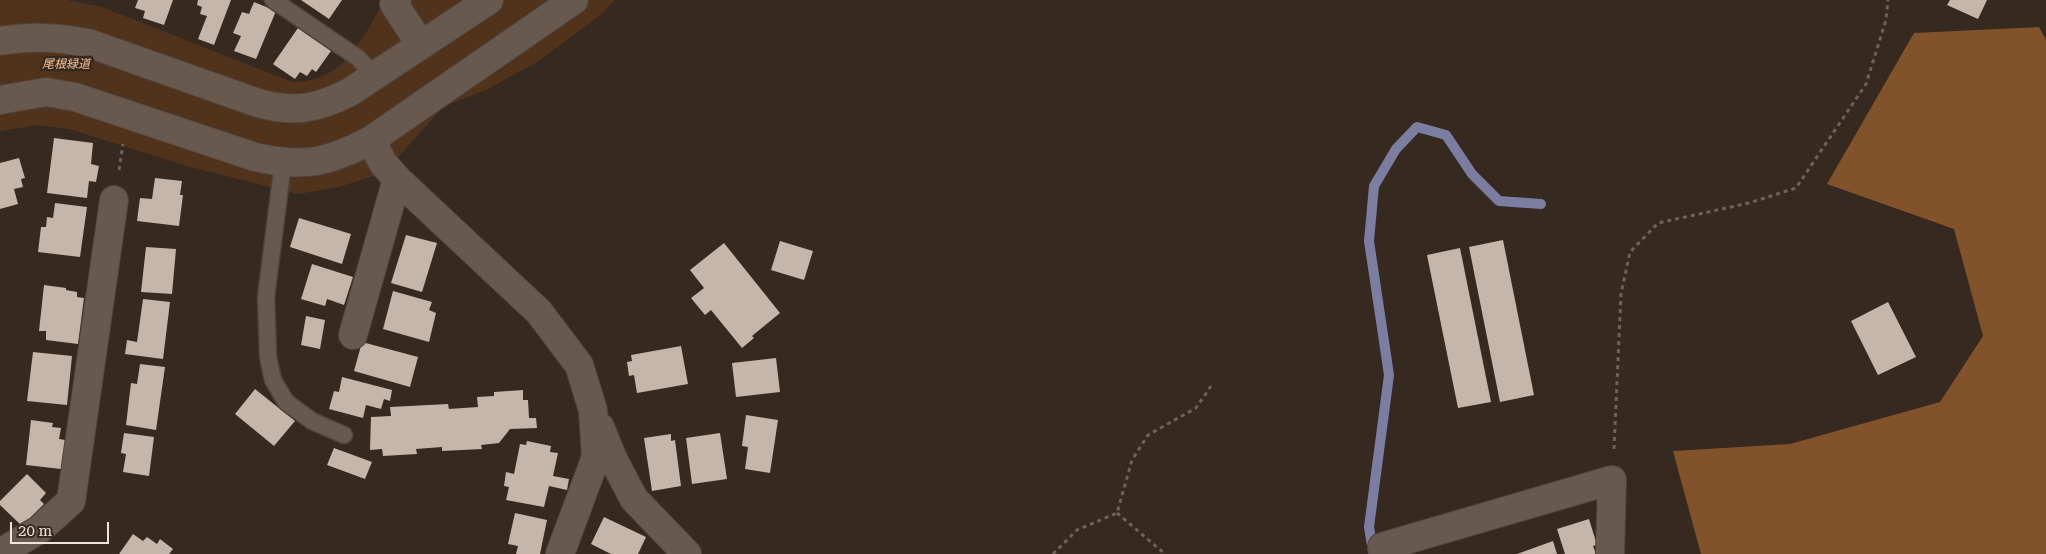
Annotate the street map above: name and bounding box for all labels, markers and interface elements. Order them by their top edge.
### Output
park label: 尾根緑道 [42,57,90,71]
scale bar [12,512,111,544]
text: 20 m [18,522,52,540]

